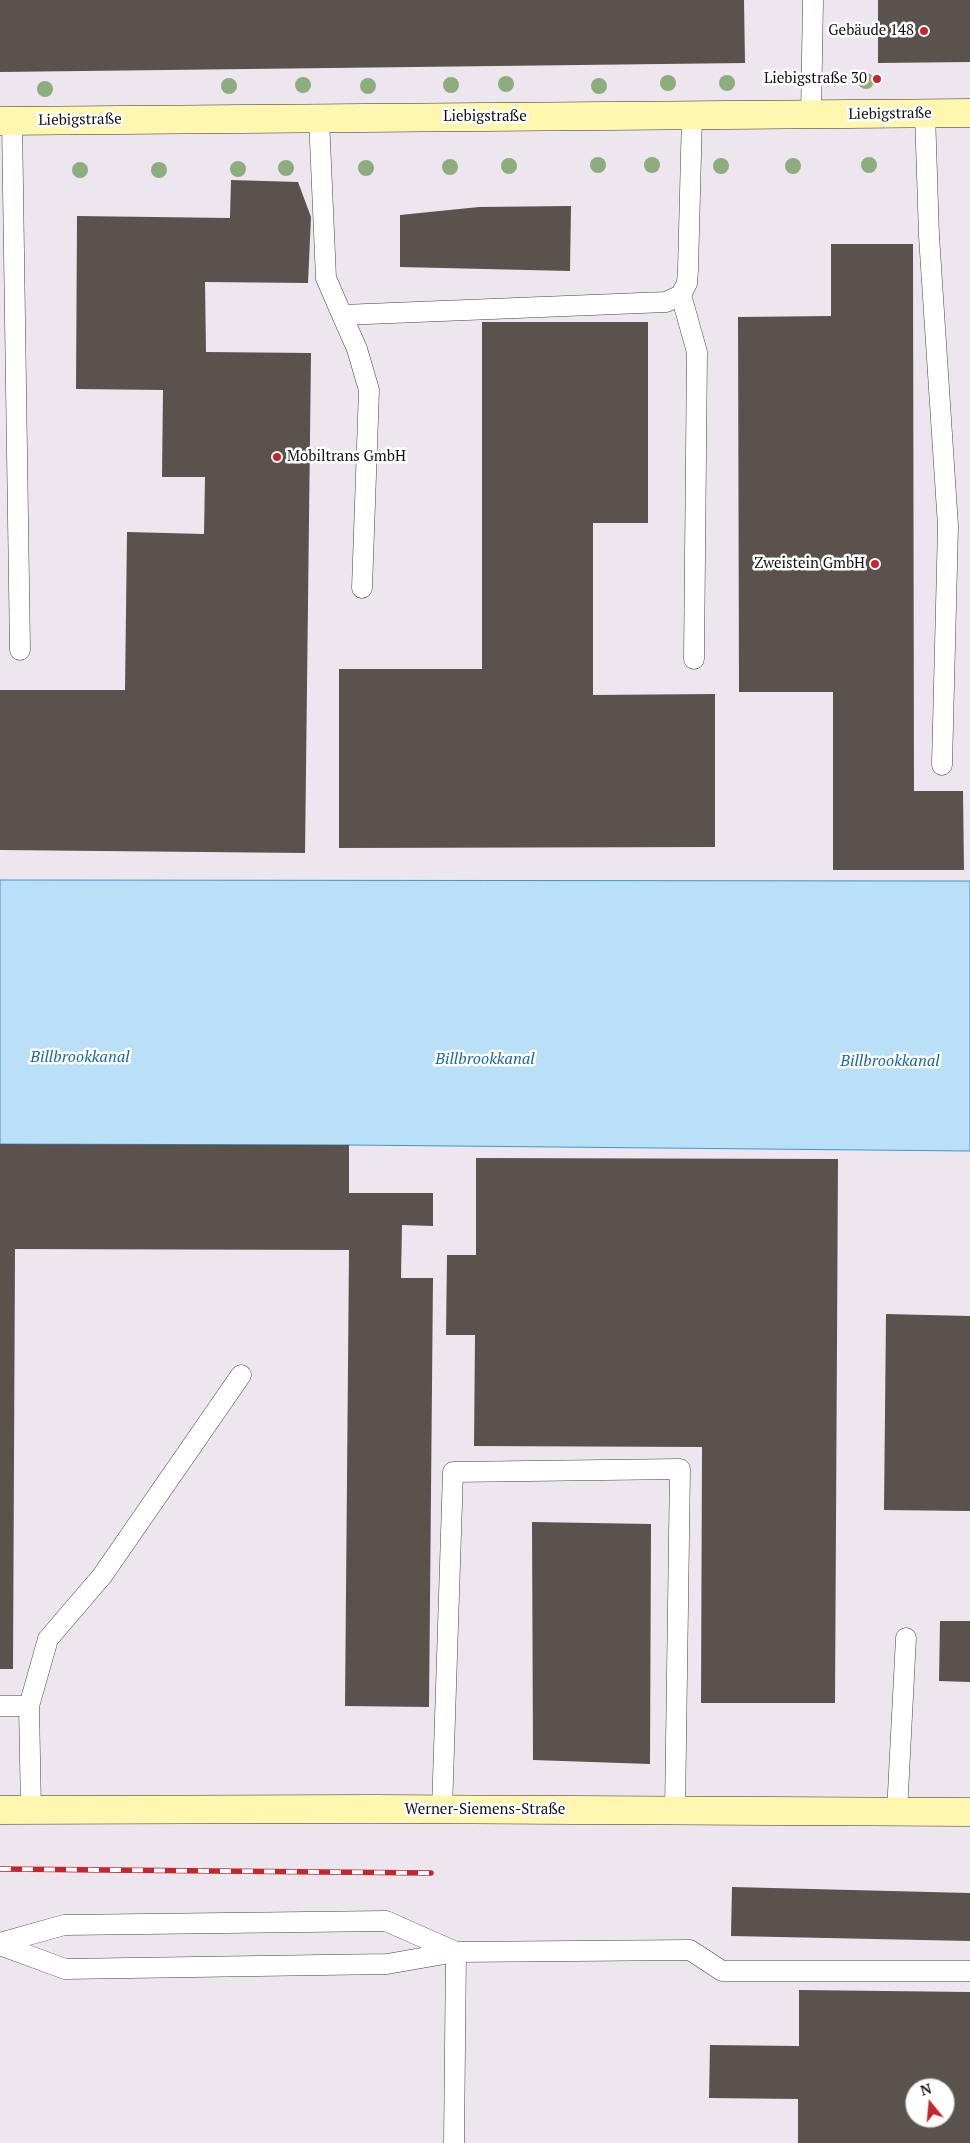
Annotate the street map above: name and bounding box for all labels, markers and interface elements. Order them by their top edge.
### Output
place label: Gebäude 148 [828,22,914,40]
marker: Gebäude 148 [918,25,930,37]
place label: Liebigstraße 30 [764,70,867,88]
marker: Liebigstraße 30 [871,73,883,85]
street label: Liebigstraße [848,104,932,124]
street label: Liebigstraße [443,108,527,126]
street label: Liebigstraße [38,110,122,130]
place label: Mobiltrans GmbH [287,448,406,466]
marker: Mobiltrans GmbH [271,451,283,463]
place label: Zweistein GmbH [754,555,865,573]
marker: Zweistein GmbH [869,558,881,570]
water label: Billbrookkanal [30,1047,130,1067]
water label: Billbrookkanal [435,1049,535,1069]
water label: Billbrookkanal [840,1051,940,1071]
street label: Werner-Siemens-Straße [405,1801,565,1819]
north arrow [905,2078,955,2128]
text: N [918,2078,934,2100]

